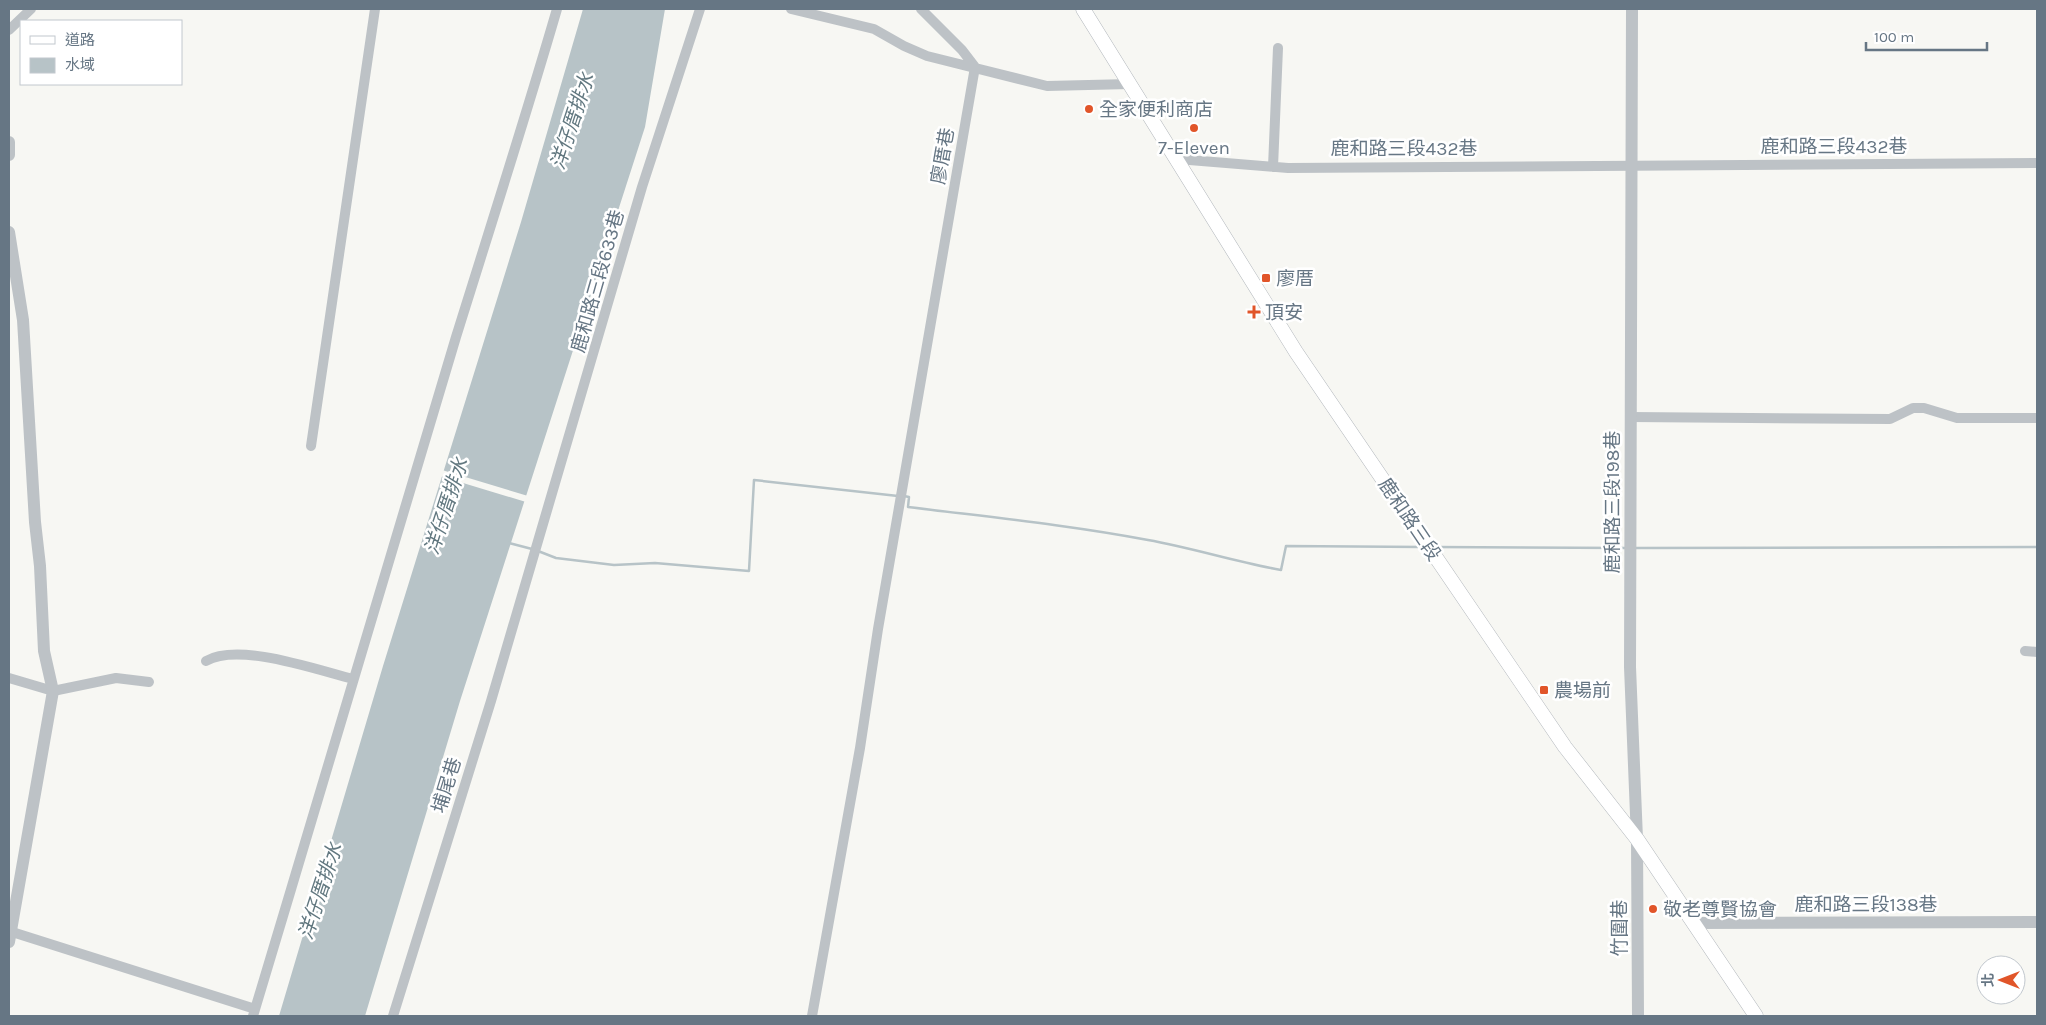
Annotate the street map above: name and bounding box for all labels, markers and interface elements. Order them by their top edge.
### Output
legend [20,20,182,85]
scale bar [1866,20,1987,52]
text: 100 m [1874,28,1914,46]
text: 道路 [65,31,95,49]
text: 水域 [65,56,95,74]
water label: 洋仔厝排水 [546,69,599,172]
place label: 全家便利商店 [1099,99,1213,121]
marker: 全家便利商店 [1083,103,1095,115]
marker: 7-Eleven [1188,122,1200,134]
street label: 廖厝巷 [927,126,959,186]
street label: 鹿和路三段432巷 [1761,136,1907,158]
place label: 7-Eleven [1158,137,1230,159]
street label: 鹿和路三段432巷 [1331,138,1477,160]
street label: 鹿和路三段633巷 [567,207,629,355]
place label: 廖厝 [1276,268,1314,290]
marker: 廖厝 [1260,272,1272,284]
place label: 頂安 [1265,302,1303,324]
marker: 頂安 [1247,305,1261,319]
street label: 鹿和路三段198巷 [1602,431,1624,573]
water label: 洋仔厝排水 [420,454,473,557]
street label: 鹿和路三段 [1373,474,1445,565]
place label: 農場前 [1554,680,1611,702]
marker: 農場前 [1538,684,1550,696]
street label: 埔尾巷 [428,755,466,816]
water label: 洋仔厝排水 [294,839,347,942]
street label: 鹿和路三段138巷 [1794,894,1938,916]
street label: 竹圍巷 [1609,899,1631,957]
place label: 敬老尊賢協會 [1663,899,1777,921]
marker: 敬老尊賢協會 [1647,903,1659,915]
north arrow [1976,955,2026,1005]
text: 北 [1980,973,1997,987]

